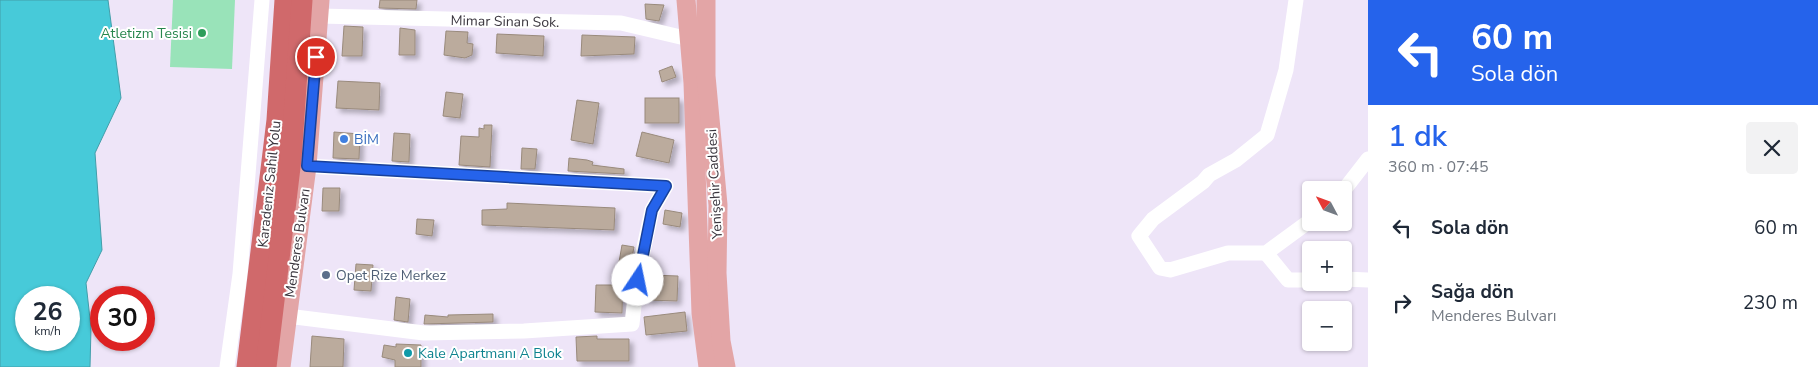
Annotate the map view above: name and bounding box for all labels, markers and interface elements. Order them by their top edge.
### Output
street label: Mimar Sinan Sok. [450,11,560,32]
text: 60 m [1471,14,1553,61]
icon: left [1388,20,1453,85]
place label: Atletizm Tesisi [101,24,192,43]
marker: Atletizm Tesisi [196,27,208,39]
pin [295,36,337,78]
icon: arrive [302,43,330,71]
text: Sola dön [1471,59,1558,89]
text: 1 dk [1388,116,1447,157]
street label: Karadeniz Sahil Yolu [253,120,286,248]
button: close [1746,122,1798,174]
street label: Yenişehir Caddesi [702,128,727,241]
place label: BİM [354,130,379,149]
marker: BİM [338,133,350,145]
text: 360 m · 07:45 [1388,156,1489,178]
north arrow [1302,181,1352,231]
map controls [1302,181,1352,351]
street label: Menderes Bulvarı [280,187,315,299]
icon: left [1388,214,1416,242]
text: Sola dön [1431,215,1509,241]
text: 60 m [1754,215,1798,241]
button: + [1302,241,1352,291]
position arrow [611,253,663,305]
place label: Opet Rize Merkez [336,266,447,285]
marker: Opet Rize Merkez [320,269,332,281]
text: Sağa dön [1431,279,1514,305]
speed limit sign: 30 [90,286,155,351]
icon: right [1388,289,1416,317]
text: 230 m [1743,290,1798,316]
text: 26 [32,295,63,329]
button: − [1302,301,1352,351]
text: Menderes Bulvarı [1431,305,1556,327]
text: km/h [34,323,61,339]
place label: Kale Apartmanı A Blok [418,344,563,363]
marker: Kale Apartmanı A Blok [402,347,414,359]

